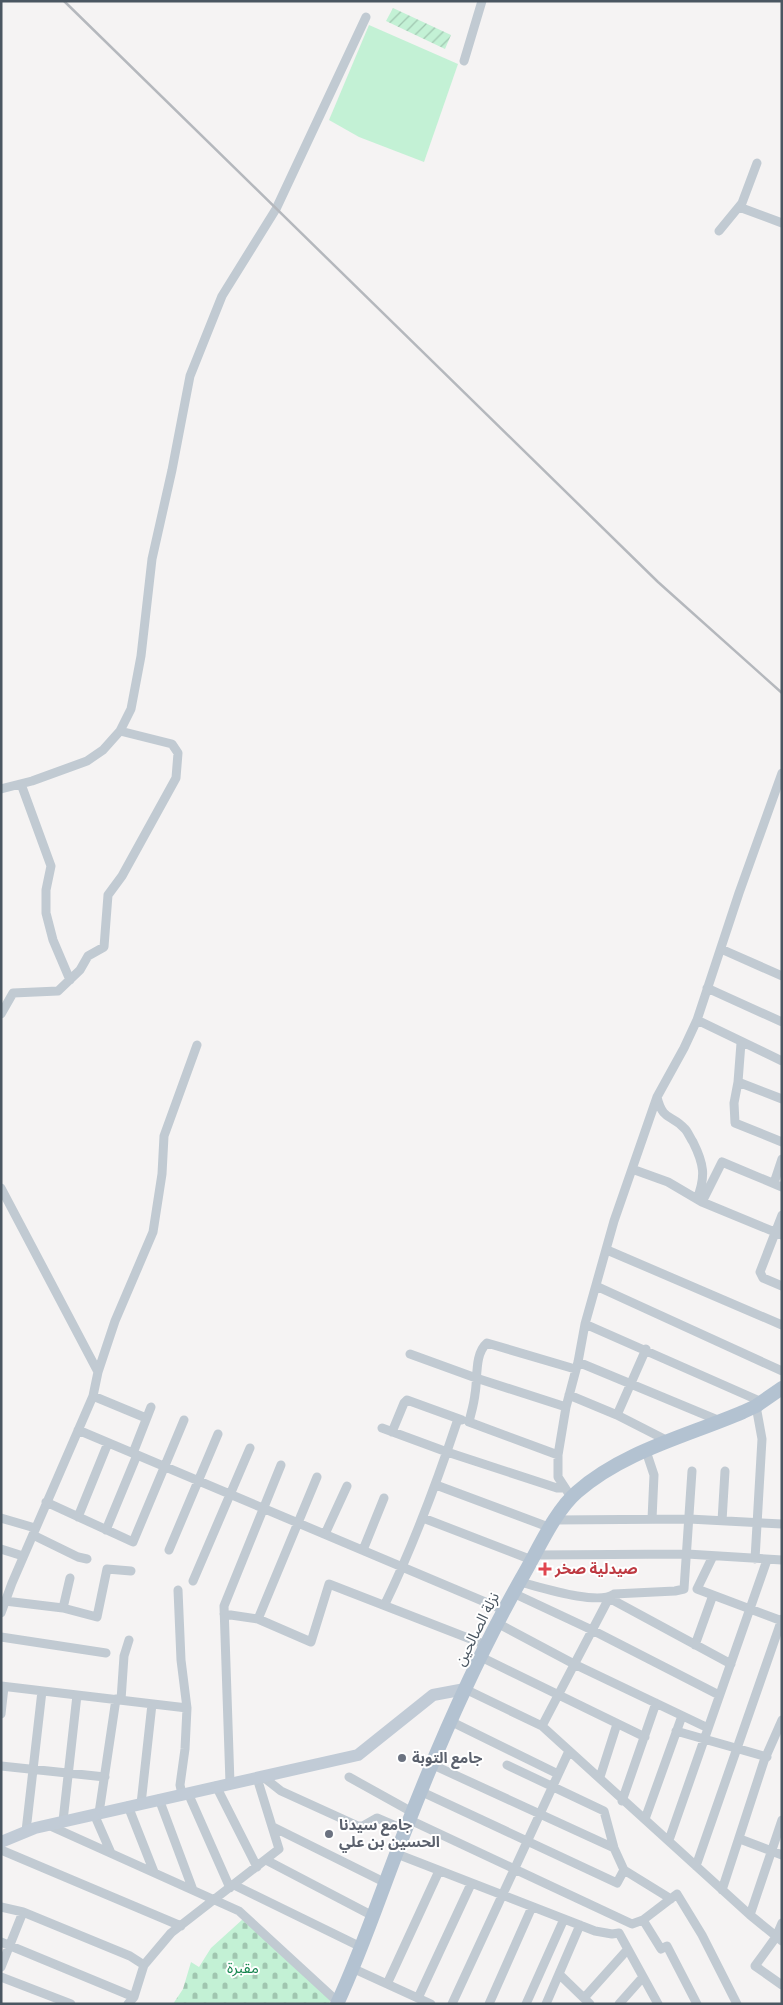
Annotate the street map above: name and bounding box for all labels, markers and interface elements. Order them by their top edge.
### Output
place label: صيدلية صخر [554,1560,638,1578]
marker: صيدلية صخر [539,1563,551,1575]
street label: نزلة الصالحين [451,1589,503,1669]
place label: جامع التوبة [412,1749,483,1769]
marker: جامع التوبة [396,1752,408,1764]
place label: جامع سيدنا الحسين بن علي [339,1816,440,1853]
marker: جامع سيدنا الحسين بن علي [323,1828,335,1840]
park label: مقبرة [227,1959,259,1977]

